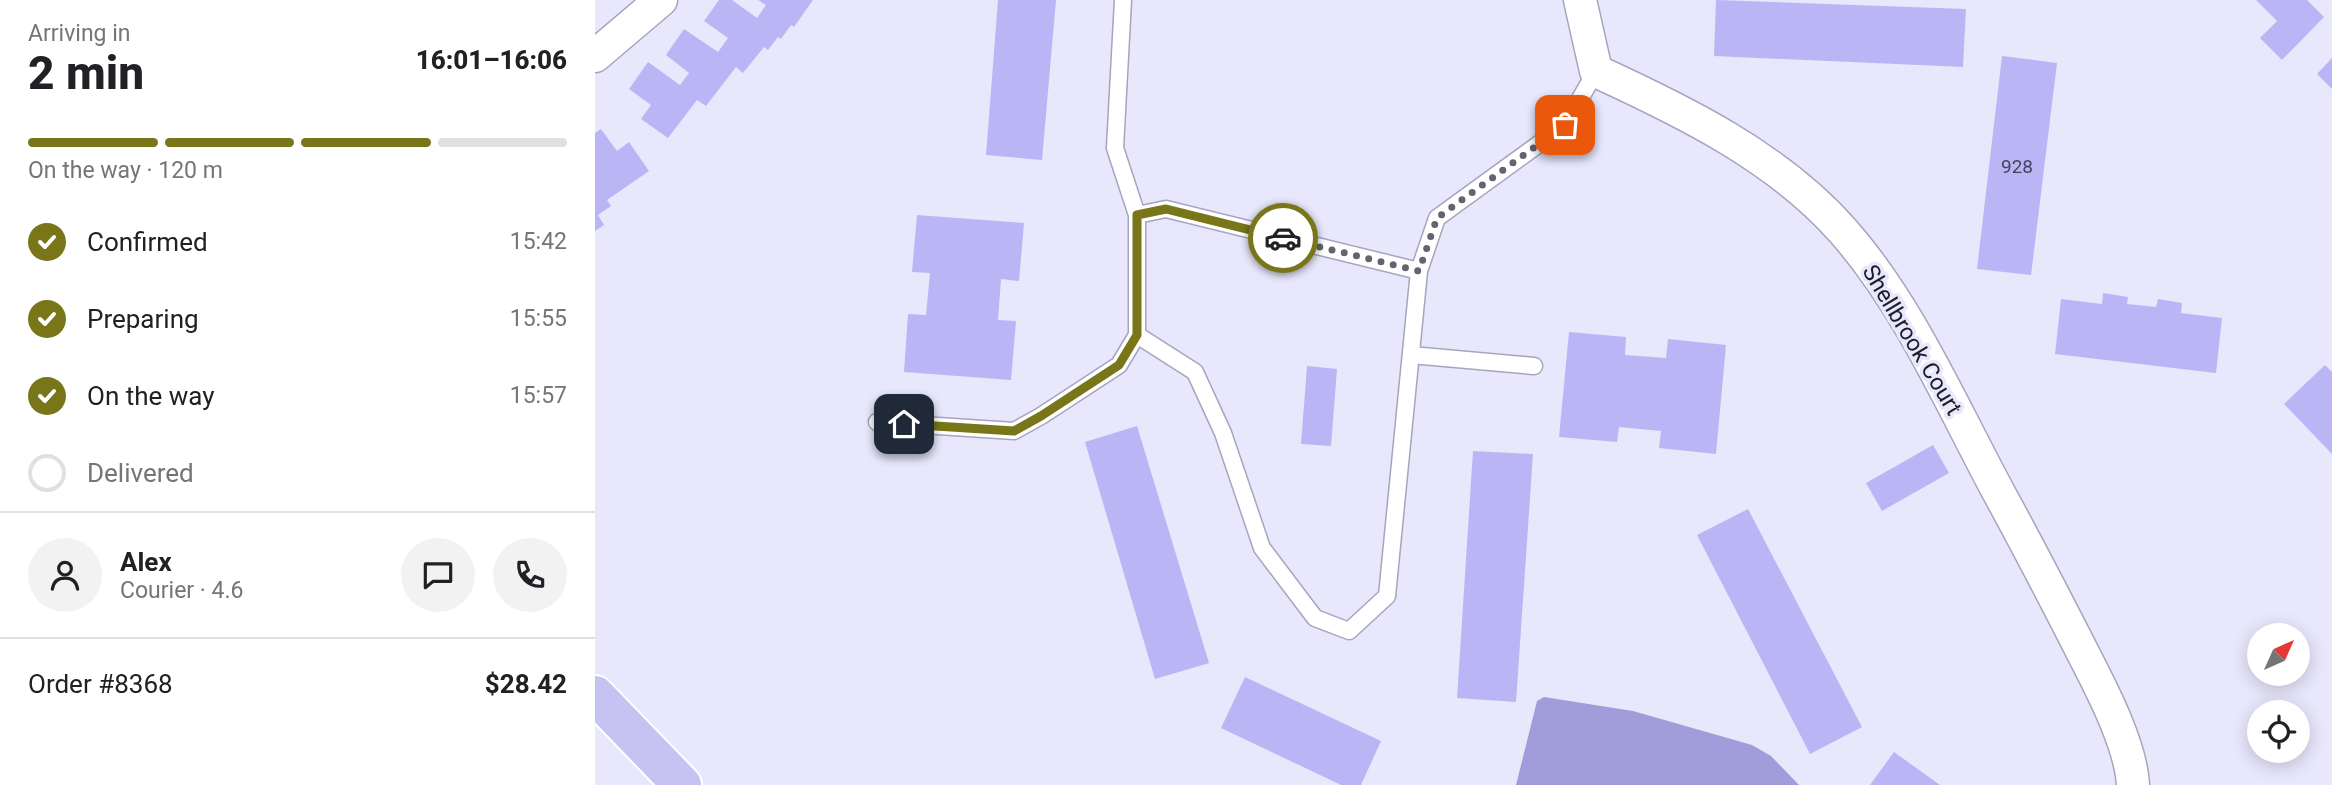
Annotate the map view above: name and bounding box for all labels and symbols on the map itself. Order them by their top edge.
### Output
pin [1535,95,1595,155]
house number: 928 [2001,155,2033,178]
courier [1248,203,1318,273]
street label: Shellbrook Court [1857,260,1967,420]
pin [874,394,934,454]
north arrow [2247,623,2310,686]

